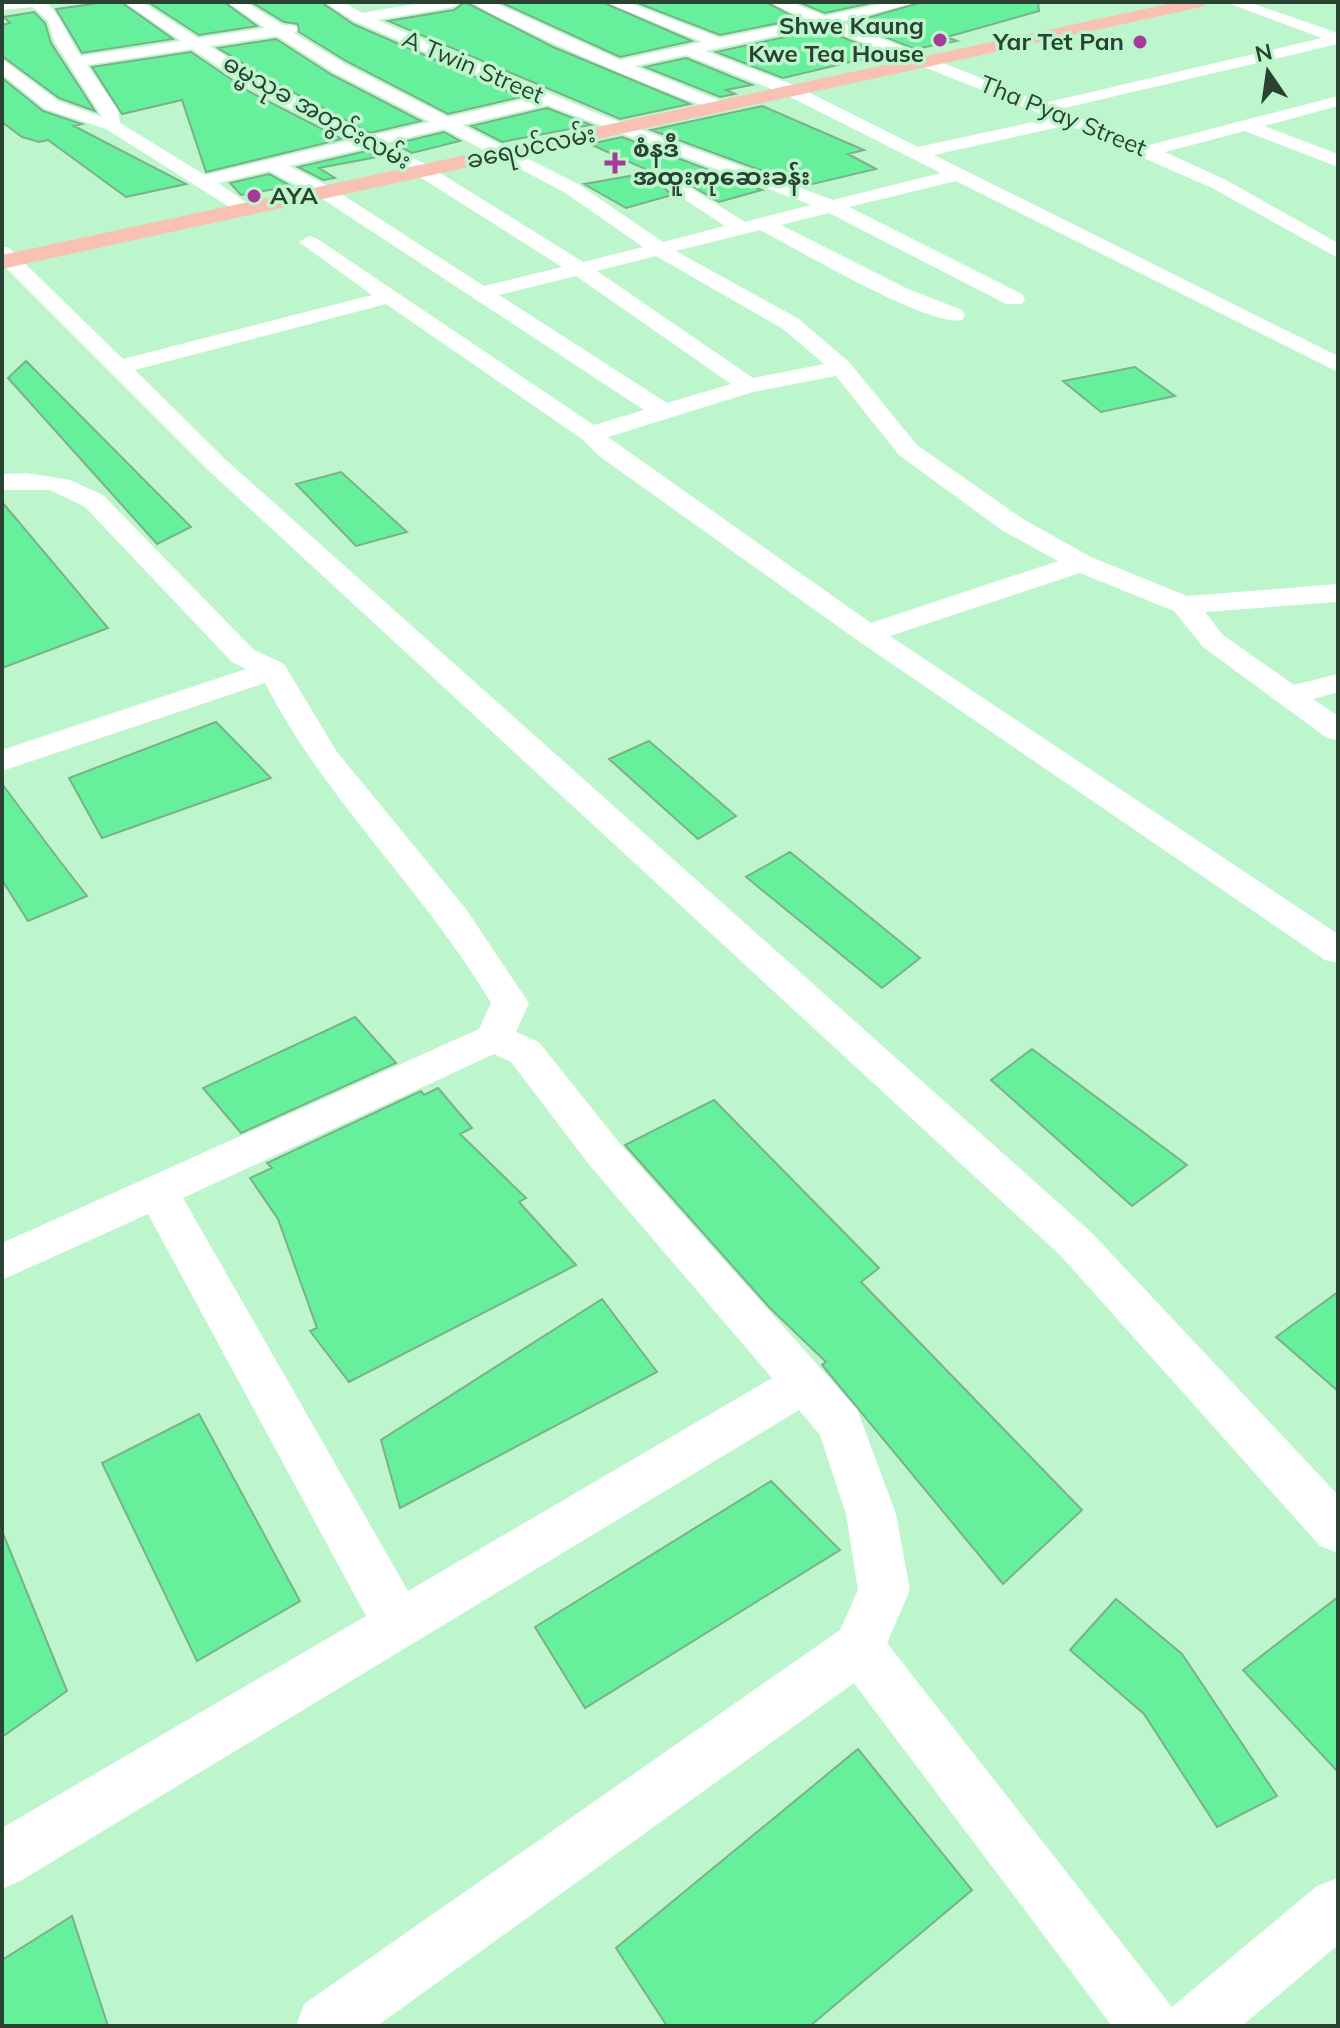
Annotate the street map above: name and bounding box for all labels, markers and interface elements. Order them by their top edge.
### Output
place label: Shwe Kaung Kwe Tea House [748,10,924,68]
street label: A Twin Street [398,23,548,109]
place label: Yar Tet Pan [992,26,1124,56]
marker: Shwe Kaung Kwe Tea House [931,31,949,49]
north arrow [1228,32,1308,112]
marker: Yar Tet Pan [1131,33,1149,51]
text: N [1252,37,1275,68]
street label: ဓမ္မသုခ အတွင်းလမ်း [216,47,417,180]
street label: Tha Pyay Street [976,68,1151,162]
street label: ခရေပင်လမ်း [464,118,599,179]
place label: စံနဒီ အထူးကုဆေးခန်း [633,133,810,196]
marker: စံနဒီ အထူးကုဆေးခန်း [604,152,626,174]
place label: AYA [270,180,318,210]
marker: AYA [245,187,263,205]

